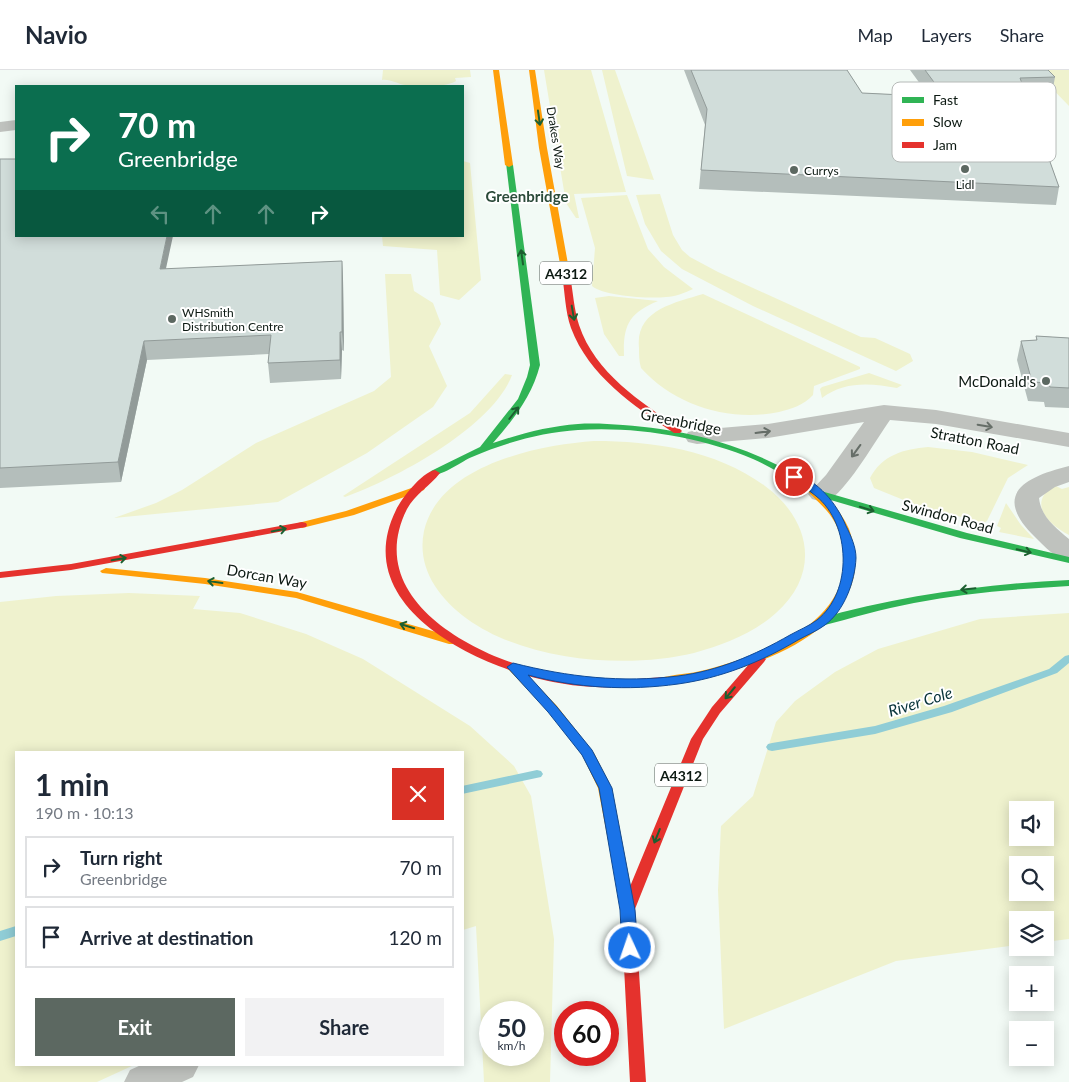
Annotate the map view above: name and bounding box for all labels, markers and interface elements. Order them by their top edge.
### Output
text: Navio [25,20,88,49]
text: Map [857,24,893,46]
text: Layers [921,24,972,46]
text: Share [1000,24,1044,46]
legend [892,82,1056,162]
text: Fast [933,91,958,108]
text: 70 m [118,103,196,145]
icon: right [35,105,100,170]
street label: Drakes Way [544,106,568,171]
one-way arrow [534,110,544,126]
text: Slow [933,113,963,130]
text: Jam [933,136,957,153]
text: Greenbridge [118,145,238,172]
place label: Currys [804,163,839,178]
marker: Lidl [959,163,971,175]
marker: Currys [788,164,800,176]
place label: Lidl [956,177,974,192]
district label: Greenbridge [486,187,568,205]
icon: left [146,200,174,228]
icon: ahead [199,200,227,228]
icon: ahead [252,200,280,228]
icon: right [305,200,333,228]
one-way arrow [516,250,526,266]
road number: A4312 [540,262,592,284]
one-way arrow [569,304,578,320]
place label: WHSmith Distribution Centre [182,305,284,334]
marker: WHSmith Distribution Centre [166,313,178,325]
place label: McDonald's [958,372,1036,390]
marker: McDonald's [1040,375,1052,387]
street label: Greenbridge [639,404,723,438]
one-way arrow [508,407,519,420]
one-way arrow [976,421,992,431]
street label: Stratton Road [929,423,1021,457]
one-way arrow [754,427,770,437]
one-way arrow [851,444,861,458]
pin [773,456,815,498]
icon: arrive [780,463,808,491]
street label: Swindon Road [900,495,996,537]
one-way arrow [859,504,875,514]
one-way arrow [271,525,287,535]
one-way arrow [1016,546,1032,556]
one-way arrow [111,554,127,564]
street label: Dorcan Way [225,560,309,592]
one-way arrow [207,577,223,587]
one-way arrow [960,584,976,594]
one-way arrow [399,621,415,631]
water label: River Cole [886,682,955,720]
one-way arrow [725,686,736,699]
road number: A4312 [655,764,707,786]
text: 1 min [35,766,109,802]
button: close [392,768,444,820]
map controls [1009,801,1054,1066]
button: sound [1009,801,1054,846]
text: 190 m · 10:13 [35,803,134,822]
one-way arrow [651,828,661,843]
text: Turn right [80,846,162,869]
icon: right [37,853,65,881]
text: 70 m [399,856,442,879]
button: search [1009,856,1054,901]
text: Greenbridge [80,869,167,888]
button: layers [1009,911,1054,956]
position arrow [603,921,655,973]
icon: arrive [37,923,65,951]
text: Arrive at destination [80,926,253,949]
text: 120 m [388,926,442,949]
button: + [1009,966,1054,1011]
button: Exit [35,998,235,1056]
button: Share [245,998,444,1056]
speed limit sign: 60 [554,1001,619,1066]
text: 50 [497,1012,526,1042]
button: − [1009,1021,1054,1066]
text: km/h [497,1038,526,1053]

